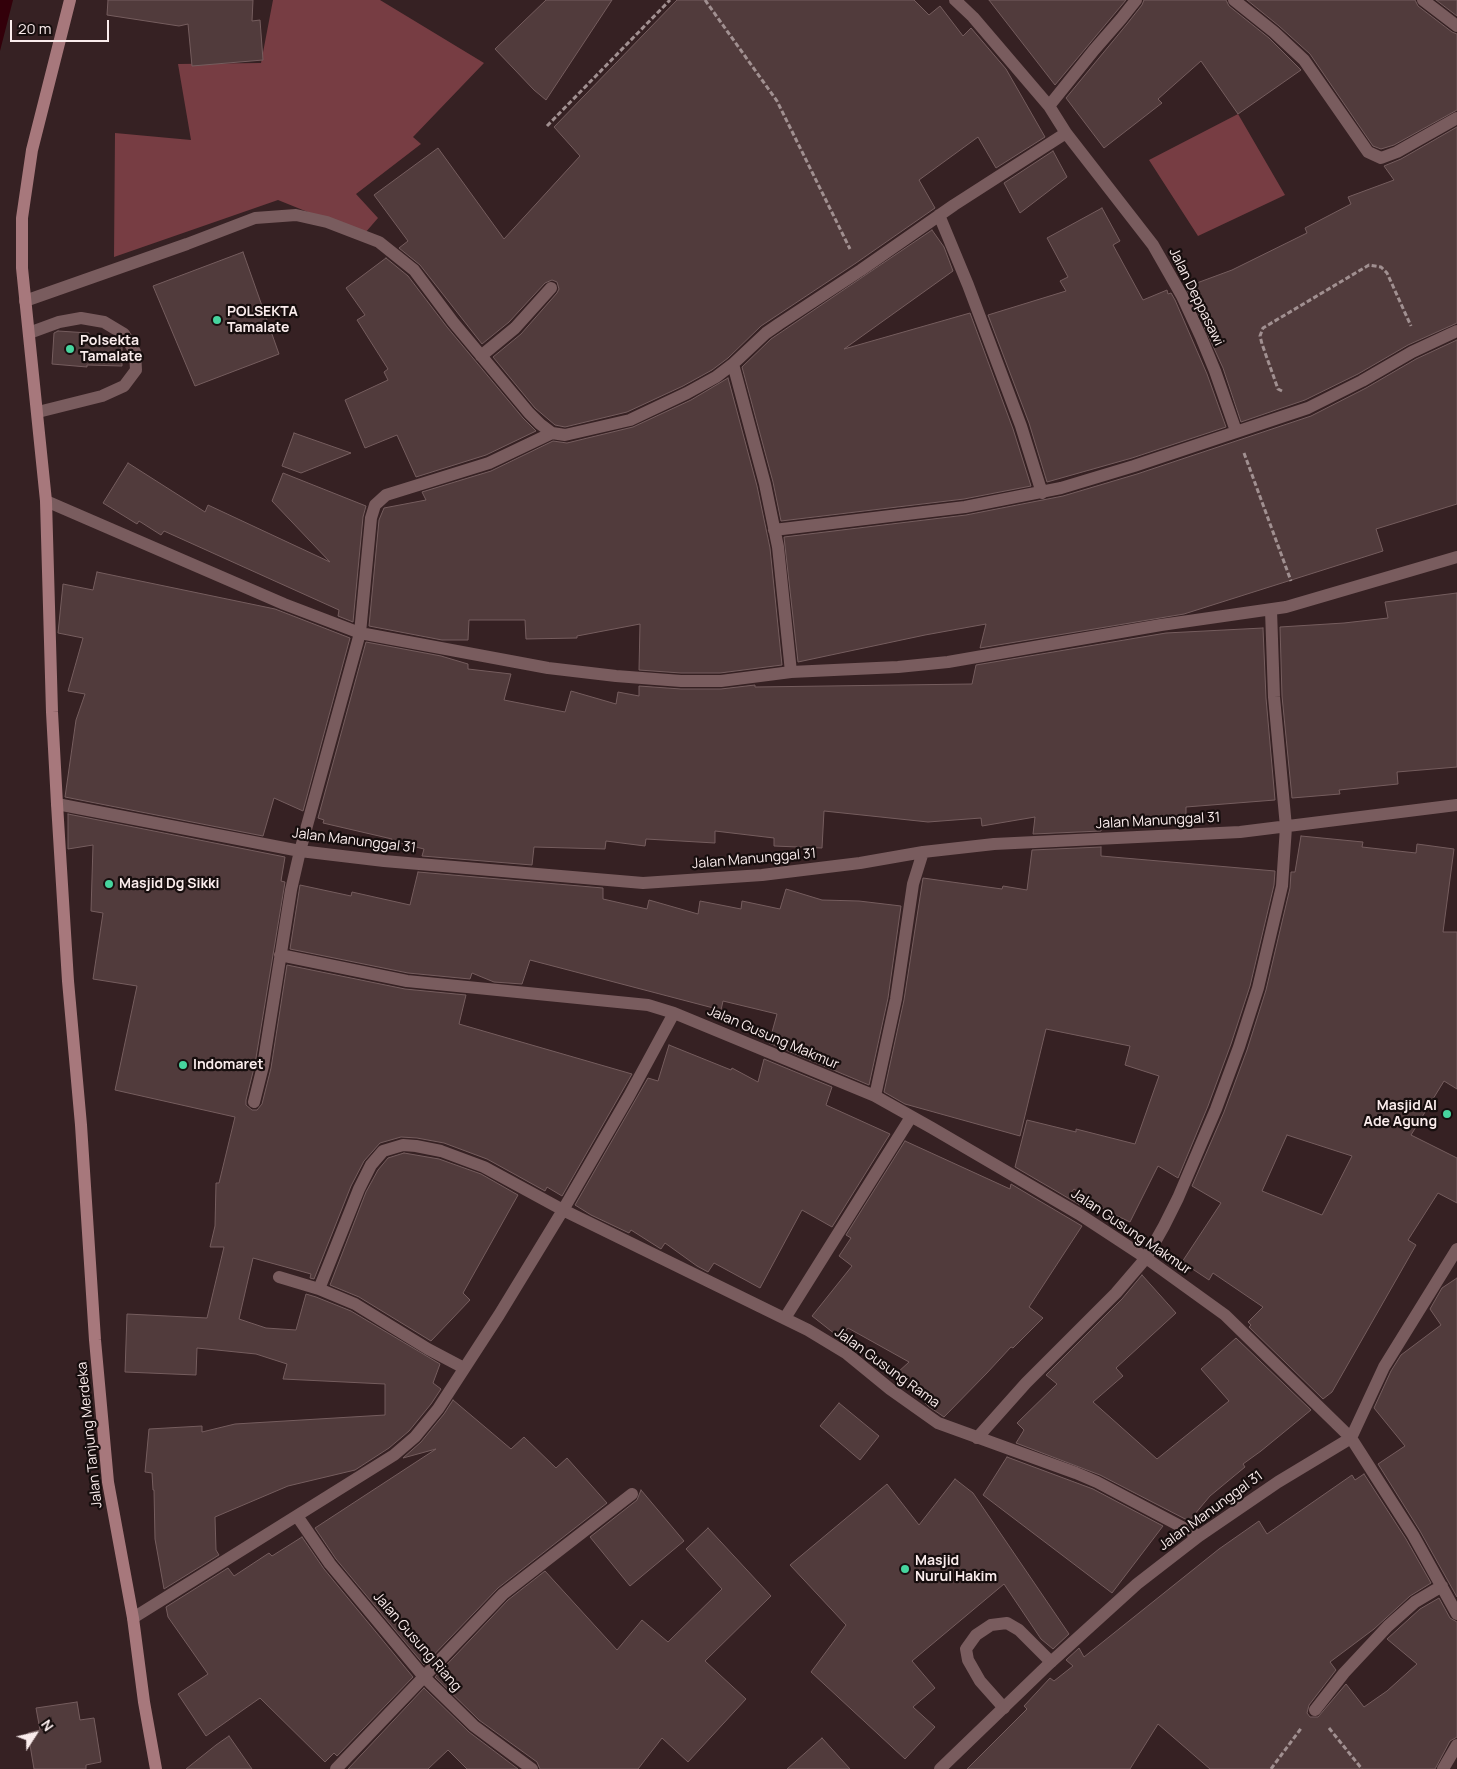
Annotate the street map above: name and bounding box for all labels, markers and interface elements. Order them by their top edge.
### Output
scale bar [12,10,111,42]
text: 20 m [18,18,51,39]
street label: Jalan Deppasawi [1165,245,1227,349]
place label: POLSEKTA Tamalate [227,304,298,336]
marker: POLSEKTA Tamalate [211,314,223,326]
place label: Polsekta Tamalate [80,333,142,366]
marker: Polsekta Tamalate [64,343,76,355]
street label: Jalan Manunggal 31 [1095,809,1221,833]
street label: Jalan Manunggal 31 [291,825,417,857]
street label: Jalan Manunggal 31 [691,845,817,873]
place label: Masjid Dg Sikki [119,876,219,892]
marker: Masjid Dg Sikki [103,878,115,890]
street label: Jalan Gusung Makmur [705,1003,841,1073]
place label: Indomaret [193,1057,263,1073]
marker: Indomaret [177,1059,189,1071]
place label: Masjid Al Ade Agung [1364,1098,1437,1130]
marker: Masjid Al Ade Agung [1441,1108,1453,1120]
street label: Jalan Gusung Makmur [1068,1185,1194,1279]
street label: Jalan Gusung Rama [831,1324,943,1412]
street label: Jalan Tanjung Merdeka [74,1361,106,1509]
street label: Jalan Manunggal 31 [1156,1468,1266,1554]
place label: Masjid Nurul Hakim [915,1553,997,1585]
marker: Masjid Nurul Hakim [899,1563,911,1575]
street label: Jalan Gusung Riang [369,1589,465,1695]
north arrow [10,1709,60,1759]
text: N [37,1716,58,1735]

